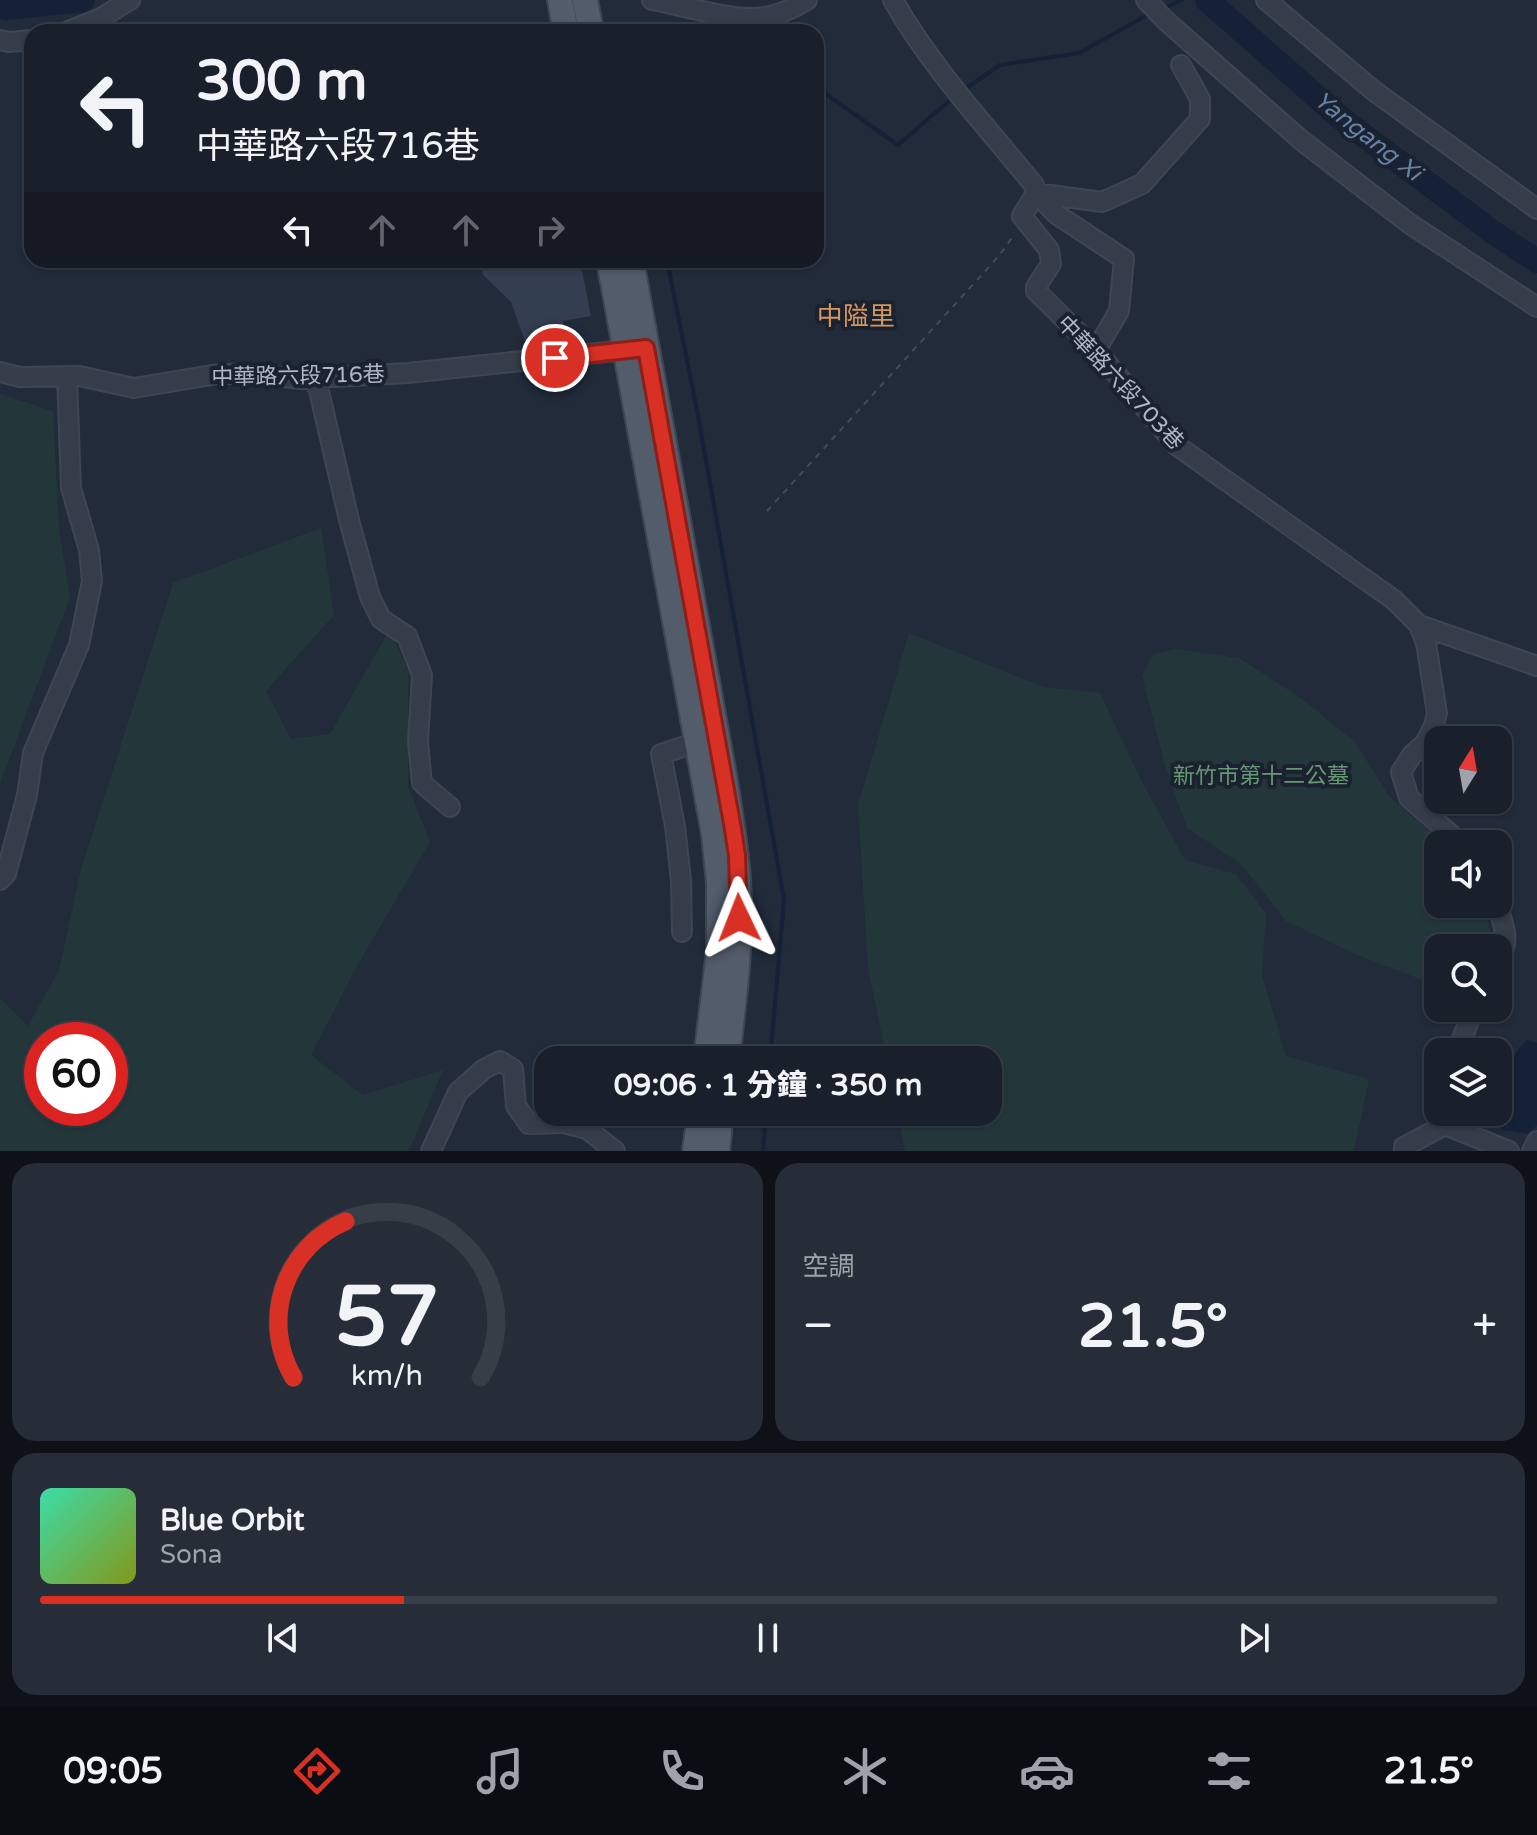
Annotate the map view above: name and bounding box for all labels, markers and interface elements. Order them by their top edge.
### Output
text: 300 m [196,48,367,115]
icon: left [64,56,168,160]
water label: Yangang Xi [1308,85,1430,189]
text: 中華路六段716巷 [196,125,480,168]
icon: left [276,208,320,252]
icon: ahead [360,208,404,252]
icon: ahead [444,208,488,252]
icon: right [528,208,572,252]
district label: 中隘里 [817,301,895,332]
street label: 中華路六段703巷 [1052,310,1189,455]
pin [521,324,589,392]
icon: arrive [533,336,577,380]
street label: 中華路六段716巷 [211,361,385,391]
north arrow [1424,726,1512,814]
map controls [1424,726,1512,1126]
park label: 新竹市第十二公墓 [1173,763,1349,789]
button: sound [1424,830,1512,918]
position arrow [697,876,781,960]
button: search [1424,934,1512,1022]
speed limit sign: 60 [24,1022,128,1126]
button: layers [1424,1038,1512,1126]
text: 09:06 · 1 分鐘 · 350 m [614,1067,922,1104]
text: 空調 [803,1251,855,1282]
text: 57 [335,1268,439,1368]
text: 21.5° [1078,1291,1228,1363]
text: − [803,1300,834,1353]
text: + [1472,1300,1497,1353]
text: km/h [351,1359,423,1393]
text: Blue Orbit [160,1502,305,1539]
text: Sona [160,1539,222,1570]
icon: previous [261,1616,305,1660]
icon: pause [746,1616,790,1660]
icon: next [1232,1616,1276,1660]
icon: directions [289,1743,345,1799]
icon: music [472,1743,528,1799]
icon: phone [654,1743,710,1799]
icon: climate [837,1743,893,1799]
icon: car [1019,1743,1075,1799]
icon: filters [1201,1743,1257,1799]
text: 09:05 [63,1750,163,1793]
text: 21.5° [1384,1750,1474,1793]

